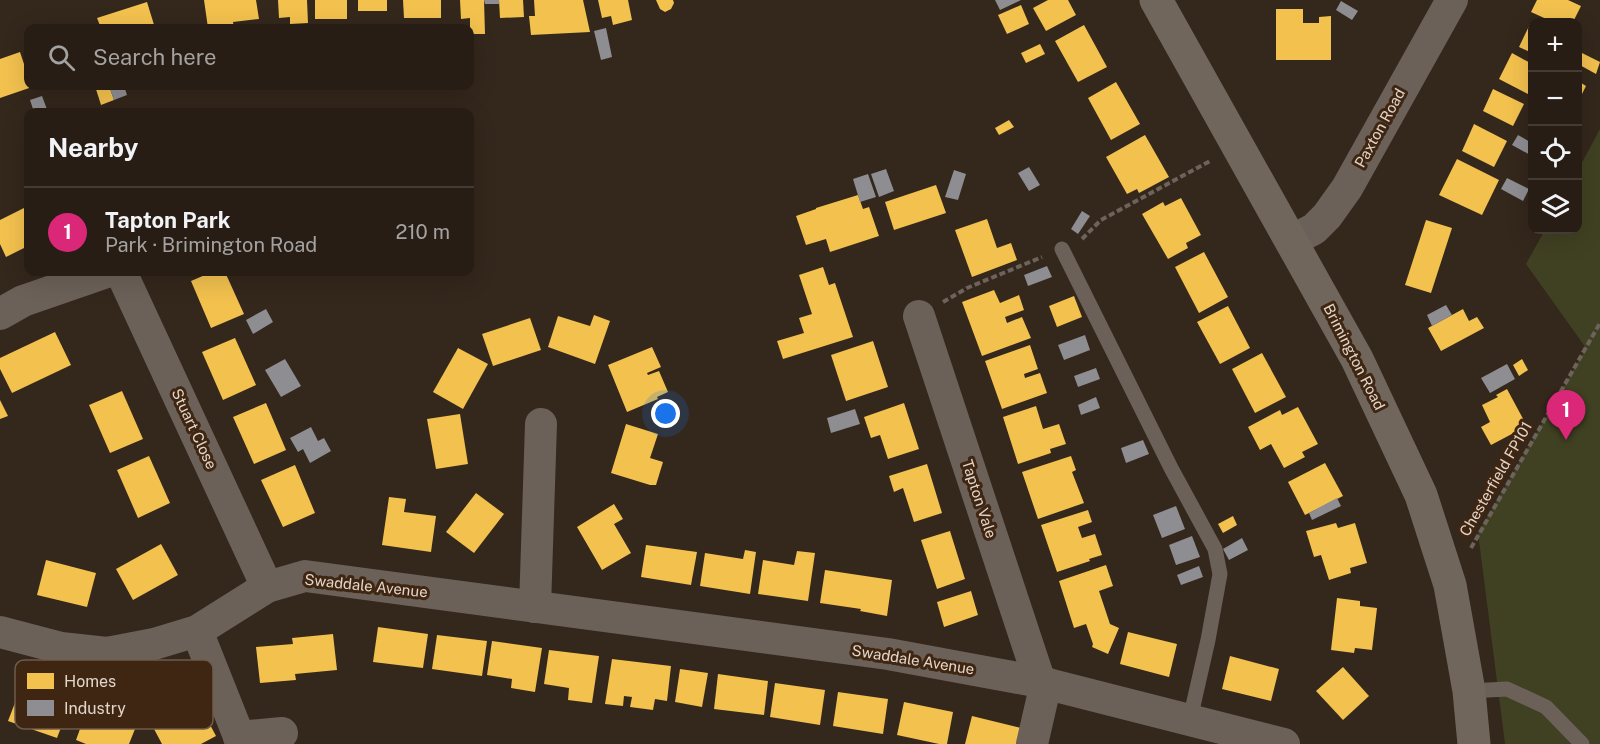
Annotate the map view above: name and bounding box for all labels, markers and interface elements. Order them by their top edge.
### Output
map controls [1528,18,1582,234]
button: + [1528,18,1582,72]
search box [24,24,474,90]
icon: search [45,41,78,74]
text: Search here [93,44,217,70]
button: − [1528,72,1582,126]
street label: Paxton Road [1351,85,1408,170]
button: locate [1528,126,1582,180]
text: Nearby [48,132,138,163]
button: layers [1528,180,1582,234]
text: Tapton Park [105,207,230,233]
text: 1 [63,220,72,244]
text: 210 m [396,220,450,244]
text: Park · Brimington Road [105,233,317,257]
street label: Brimington Road [1320,301,1388,413]
street label: Stuart Close [168,386,220,472]
pin: 1 [1546,390,1586,440]
your location [651,399,680,428]
street label: Chesterfield FP101 [1456,418,1535,539]
street label: Tapton Vale [959,458,1000,540]
street label: Swaddale Avenue [304,571,429,600]
street label: Swaddale Avenue [851,641,976,678]
legend [15,660,213,729]
text: Homes [64,672,116,691]
text: Industry [64,699,126,718]

